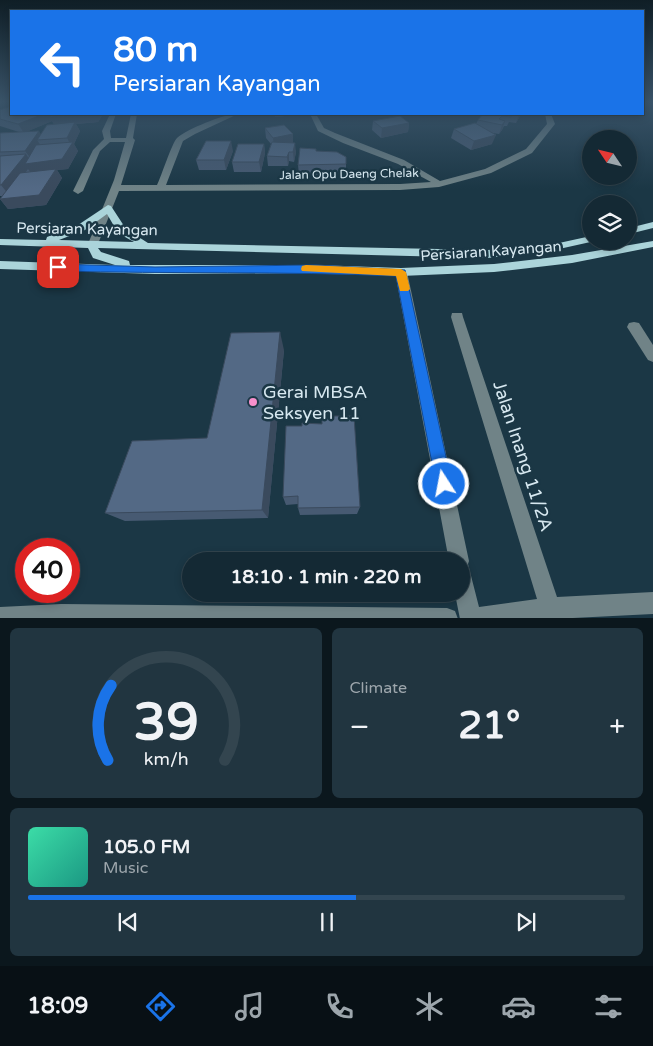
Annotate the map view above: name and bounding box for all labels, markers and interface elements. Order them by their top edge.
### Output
text: 80 m [113,29,198,71]
icon: left [30,30,95,95]
text: Persiaran Kayangan [113,71,321,97]
north arrow [582,130,638,185]
map controls [582,130,637,250]
street label: Jalan Opu Daeng Chelak [279,166,419,182]
button: layers [582,195,637,250]
street label: Persiaran Kayangan [16,219,158,239]
street label: Persiaran Kayangan [420,237,562,265]
pin [37,246,79,288]
icon: arrive [44,253,72,281]
street label: Jalan Inang 11/2A [488,378,558,534]
place label: Gerai MBSA Seksyen 11 [263,381,367,424]
marker: Gerai MBSA Seksyen 11 [247,396,259,408]
position arrow [417,457,469,509]
speed limit sign: 40 [15,538,80,603]
text: 18:10 · 1 min · 220 m [230,566,422,588]
text: Climate [350,678,407,698]
text: 39 [133,691,198,754]
text: 21° [458,703,520,749]
text: − [350,710,369,744]
text: + [609,710,625,744]
text: km/h [143,749,188,770]
text: 105.0 FM [103,836,190,858]
text: Music [103,858,148,878]
icon: previous [114,908,142,936]
icon: pause [313,908,341,936]
icon: next [512,908,540,936]
icon: directions [143,989,178,1024]
icon: music [232,989,267,1024]
icon: phone [322,989,357,1024]
icon: climate [412,989,447,1024]
icon: car [501,989,536,1024]
icon: filters [591,989,626,1024]
text: 18:09 [27,993,88,1019]

